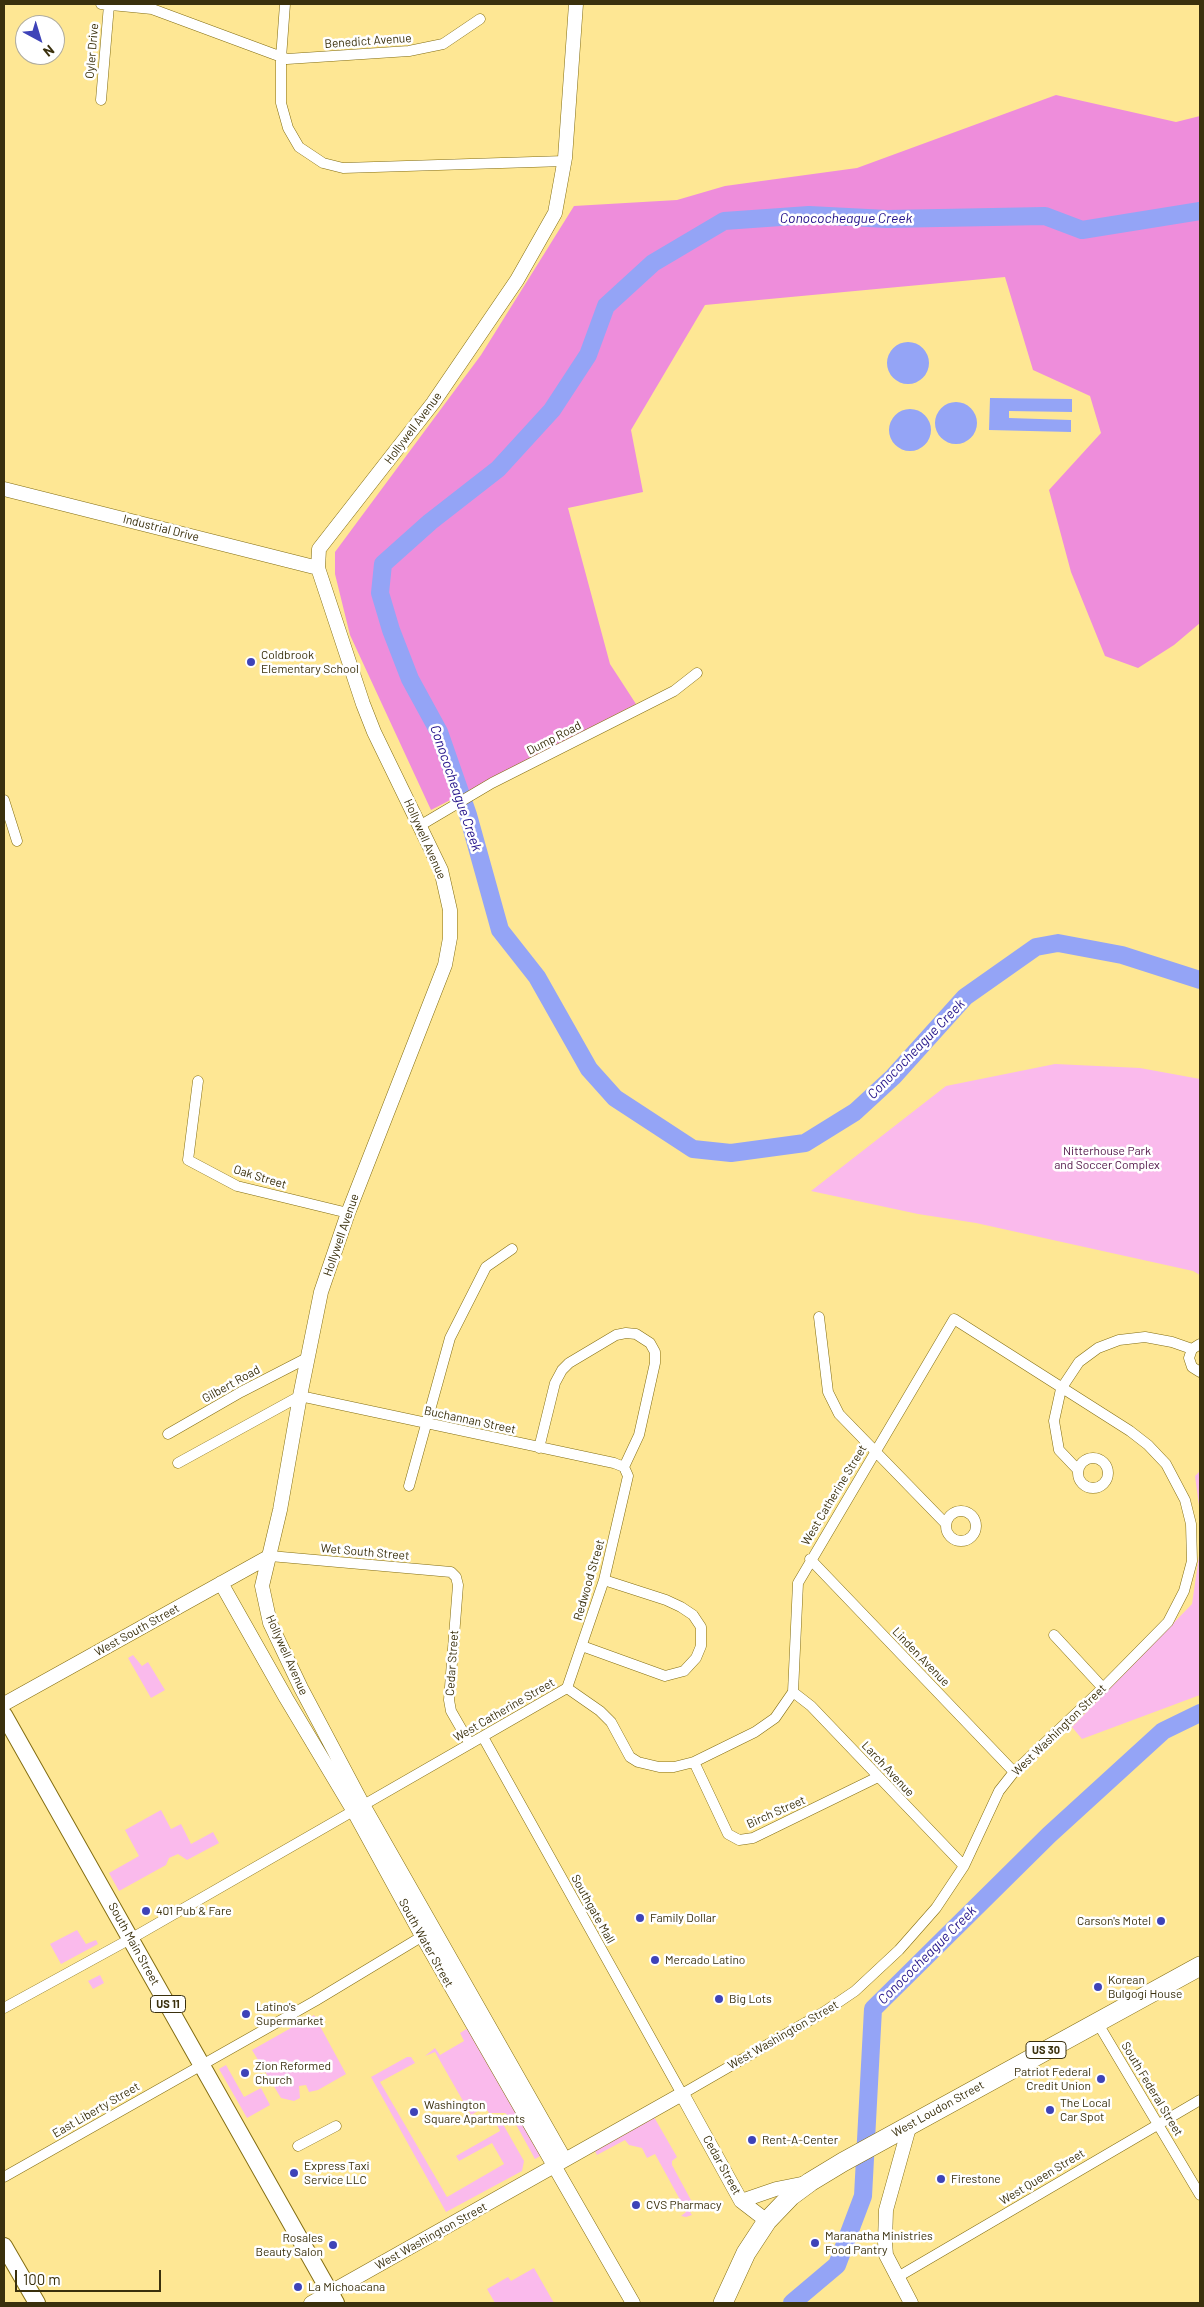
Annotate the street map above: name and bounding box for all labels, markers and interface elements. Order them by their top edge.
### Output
north arrow [15,15,65,65]
street label: Oyler Drive [82,23,102,79]
street label: Benedict Avenue [324,31,412,51]
text: N [40,42,58,61]
water label: Conococheague Creek [780,210,912,226]
street label: Hollywell Avenue [381,389,445,467]
street label: Industrial Drive [121,512,201,544]
place label: Coldbrook Elementary School [261,648,359,676]
marker: Coldbrook Elementary School [245,656,257,668]
street label: Dump Road [524,718,584,758]
water label: Conococheague Creek [426,723,486,853]
street label: Hollywell Avenue [401,797,449,881]
water label: Conococheague Creek [864,996,968,1102]
park label: Nitterhouse Park and Soccer Complex [1054,1144,1160,1172]
street label: Oak Street [232,1162,288,1192]
street label: Hollywell Avenue [320,1192,362,1278]
street label: Gilbert Road [200,1362,262,1406]
street label: Buchannan Street [423,1403,517,1437]
street label: West Catherine Street [798,1442,870,1548]
street label: Redwood Street [571,1538,607,1622]
street label: Wet South Street [320,1541,410,1563]
street label: West South Street [92,1601,182,1659]
street label: Hollywell Avenue [263,1613,311,1697]
street label: Linden Avenue [889,1625,953,1689]
street label: Cedar Street [443,1630,461,1696]
street label: West Catherine Street [451,1675,557,1745]
street label: West Washington Street [1009,1681,1109,1779]
street label: Larch Avenue [859,1738,917,1800]
street label: Birch Street [744,1793,808,1831]
street label: Southgate Mall [568,1872,618,1946]
street label: South Water Street [396,1896,456,1990]
street label: South Main Street [105,1900,163,1988]
water label: Conococheague Creek [874,1902,980,2008]
place label: 401 Pub & Fare [156,1904,232,1918]
marker: 401 Pub & Fare [140,1905,152,1917]
place label: Family Dollar [650,1911,716,1925]
marker: Family Dollar [634,1912,646,1924]
place label: Carson's Motel [1077,1914,1151,1928]
marker: Carson's Motel [1155,1915,1167,1927]
place label: Mercado Latino [665,1953,745,1967]
marker: Mercado Latino [649,1954,661,1966]
place label: Korean Bulgogi House [1108,1973,1182,2001]
marker: Korean Bulgogi House [1092,1981,1104,1993]
place label: Big Lots [729,1992,772,2006]
marker: Big Lots [713,1993,725,2005]
road number: US 11 [150,1996,186,2012]
street label: West Washington Street [725,1997,841,2073]
place label: Latino's Supermarket [256,2000,324,2028]
marker: Latino's Supermarket [240,2008,252,2020]
street label: South Federal Street [1118,2039,1186,2139]
road number: US 30 [1026,2042,1066,2058]
place label: Zion Reformed Church [255,2059,331,2087]
place label: Patriot Federal Credit Union [1014,2065,1091,2093]
marker: Zion Reformed Church [239,2067,251,2079]
marker: Patriot Federal Credit Union [1095,2073,1107,2085]
street label: West Loudon Street [889,2078,987,2140]
street label: East Liberty Street [50,2079,142,2141]
place label: The Local Car Spot [1060,2096,1110,2124]
place label: Washington Square Apartments [424,2098,525,2126]
marker: The Local Car Spot [1044,2104,1056,2116]
marker: Washington Square Apartments [408,2106,420,2118]
street label: Cedar Street [700,2133,744,2197]
place label: Rent-A-Center [762,2133,838,2147]
marker: Rent-A-Center [746,2134,758,2146]
street label: West Queen Street [997,2146,1087,2208]
place label: Express Taxi Service LLC [304,2159,370,2187]
marker: Express Taxi Service LLC [288,2167,300,2179]
place label: Firestone [951,2172,1001,2186]
marker: Firestone [935,2173,947,2185]
place label: CVS Pharmacy [646,2198,721,2212]
street label: West Washington Street [373,2199,489,2273]
marker: CVS Pharmacy [630,2199,642,2211]
place label: Maranatha Ministries Food Pantry [825,2229,933,2257]
place label: Rosales Beauty Salon [255,2231,323,2259]
marker: Maranatha Ministries Food Pantry [809,2237,821,2249]
marker: Rosales Beauty Salon [327,2239,339,2251]
scale bar [18,2260,164,2292]
text: 100 m [23,2270,61,2288]
place label: La Michoacana [308,2280,385,2294]
marker: La Michoacana [292,2281,304,2293]

